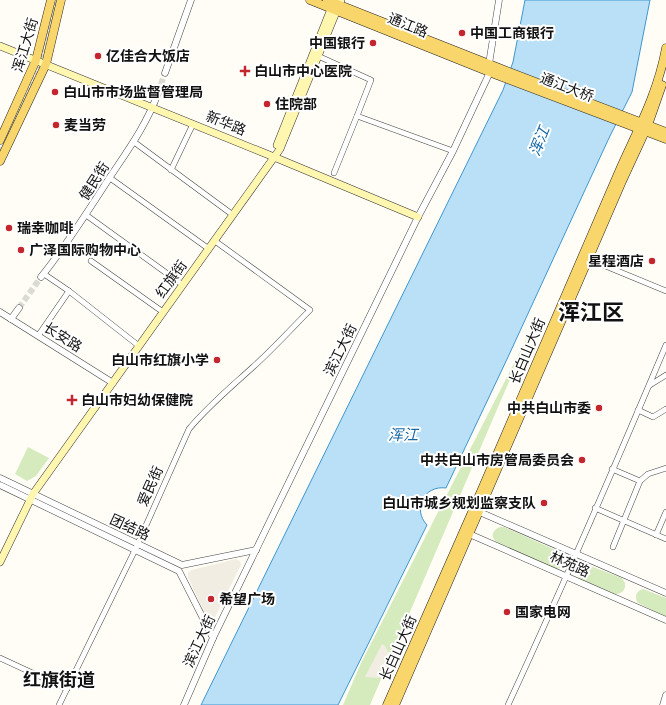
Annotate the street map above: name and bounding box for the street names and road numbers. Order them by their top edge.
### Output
street label: 通江路 [385,9,431,41]
street label: 浑江大街 [8,16,42,74]
street label: 通江大桥 [538,69,596,105]
street label: 新华路 [203,107,249,139]
street label: 健民街 [75,158,113,204]
street label: 红旗街 [151,257,191,301]
street label: 长白山大街 [505,315,549,387]
street label: 长安路 [40,318,86,356]
street label: 滨江大街 [320,321,360,379]
street label: 爱民街 [133,463,167,509]
street label: 团结路 [107,510,153,544]
street label: 林苑路 [547,547,593,581]
street label: 滨江大街 [179,612,219,670]
street label: 长白山大街 [376,612,420,684]

